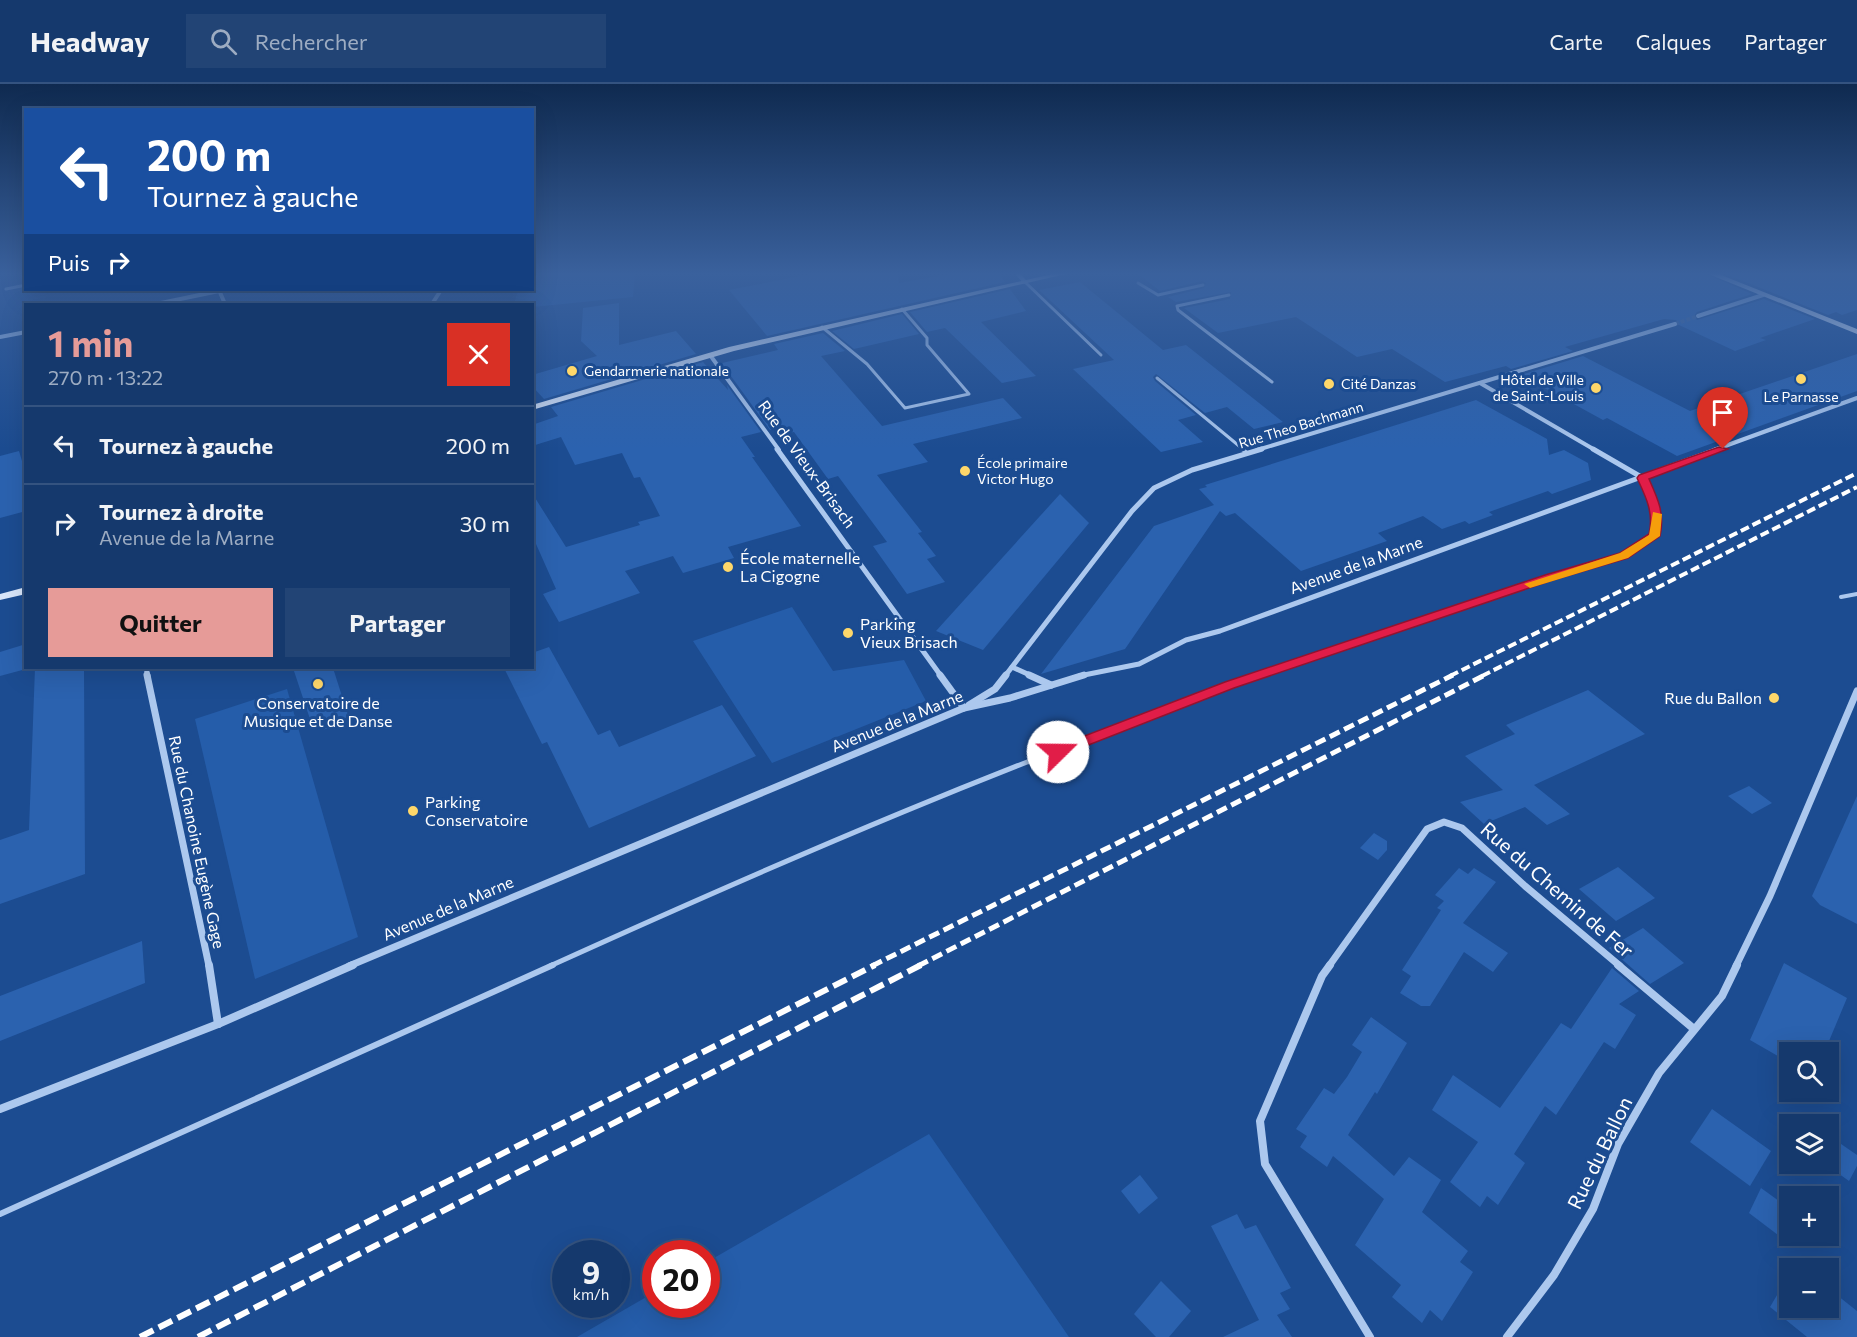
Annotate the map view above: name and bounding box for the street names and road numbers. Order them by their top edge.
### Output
street label: Rue de Vieux-Brisach [755,396,860,531]
street label: Rue Theo Bachmann [1236,397,1365,452]
street label: Avenue de la Marne [1287,532,1425,597]
street label: Avenue de la Marne [828,685,965,756]
street label: Rue du Chanoine Eugène Gage [166,734,229,950]
street label: Rue du Chemin de Fer [1476,816,1639,962]
street label: Avenue de la Marne [380,871,516,944]
street label: Rue du Ballon [1561,1092,1637,1213]

